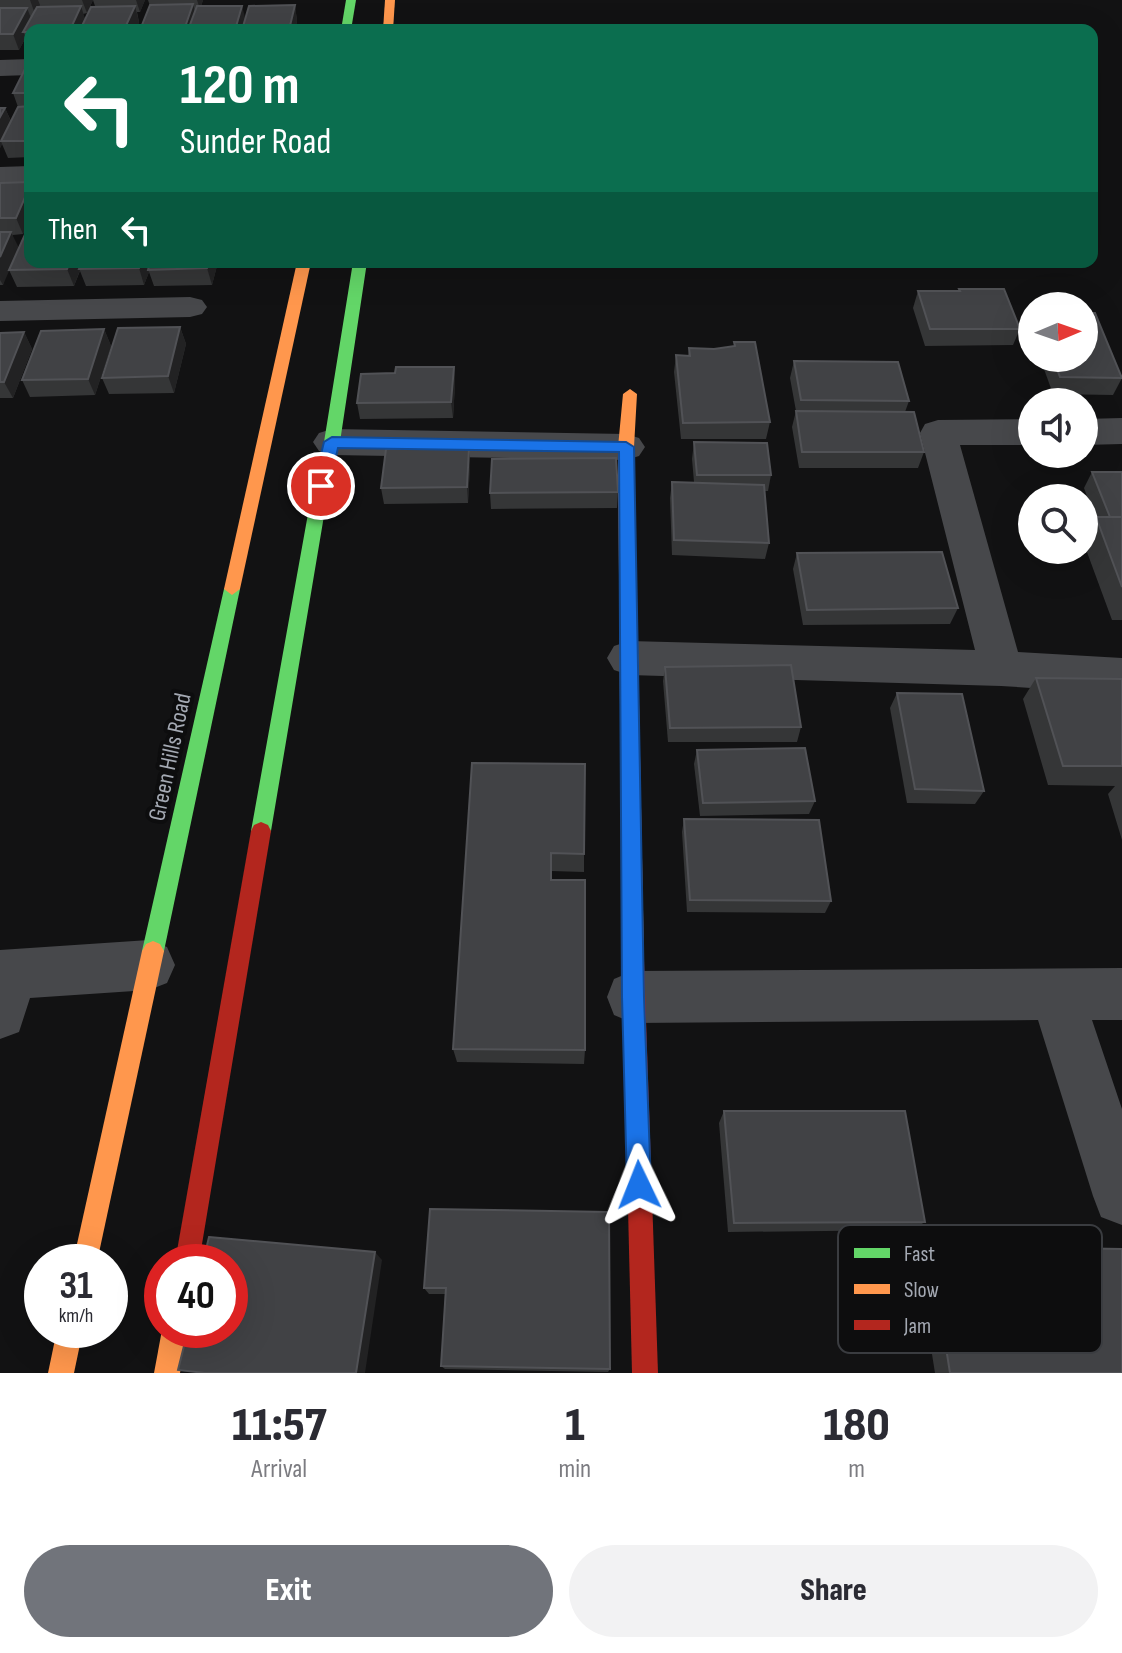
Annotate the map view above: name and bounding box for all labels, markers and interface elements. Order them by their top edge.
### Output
text: 120 m [180,53,300,120]
icon: left [48,56,152,160]
text: Sunder Road [180,121,331,164]
icon: left [114,208,158,252]
text: Then [48,212,98,248]
north arrow [1018,292,1098,372]
map controls [1018,292,1098,564]
button: sound [1018,388,1098,468]
pin [287,452,355,520]
icon: arrive [299,464,343,508]
button: search [1018,484,1098,564]
street label: Green Hills Road [142,690,198,824]
position arrow [597,1143,681,1227]
legend [838,1225,1102,1353]
text: Fast [904,1241,935,1268]
speed limit sign: 40 [144,1244,248,1348]
text: 31 [59,1262,93,1310]
text: Slow [904,1277,939,1304]
text: km/h [59,1304,93,1328]
text: Jam [903,1313,931,1340]
text: 11:57 [232,1397,326,1454]
text: 1 [565,1397,585,1454]
text: 180 [823,1397,890,1454]
text: Arrival [251,1454,307,1485]
text: min [558,1454,591,1485]
text: m [848,1454,865,1485]
button: Exit [24,1545,553,1637]
button: Share [569,1545,1098,1637]

